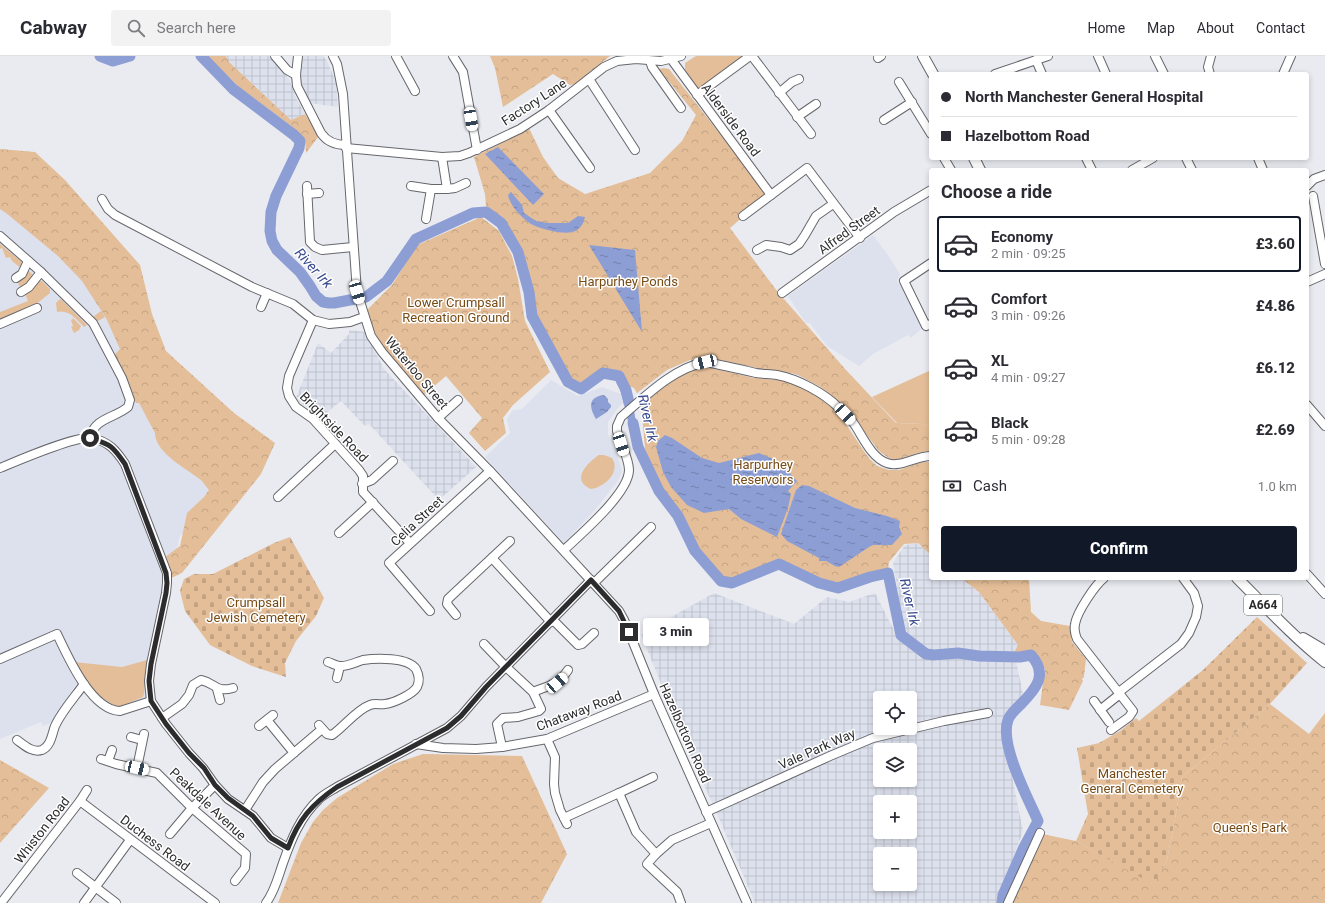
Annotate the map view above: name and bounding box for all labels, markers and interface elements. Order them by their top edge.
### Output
search box [111,10,391,46]
text: Cabway [20,16,87,39]
icon: search [125,17,147,39]
text: Search here [157,19,236,37]
text: Home [1087,20,1125,36]
text: Map [1147,20,1175,36]
text: About [1197,20,1234,36]
text: Contact [1256,20,1305,36]
street label: Factory Lane [499,75,569,129]
street label: Alderside Road [699,81,763,159]
text: North Manchester General Hospital [965,88,1203,106]
car [463,106,479,132]
text: Hazelbottom Road [965,127,1090,145]
text: Choose a ride [941,181,1052,202]
street label: Alfred Street [815,203,883,257]
icon: car [943,226,979,262]
text: Economy [991,228,1053,246]
text: £3.60 [1256,235,1295,253]
water label: River Irk [292,245,337,292]
text: 2 min · 09:25 [991,246,1066,261]
park label: Harpurhey Ponds [578,274,678,289]
car [348,279,366,305]
icon: car [943,288,979,324]
text: Comfort [991,290,1047,308]
park label: Lower Crumpsall Recreation Ground [402,295,510,325]
text: £4.86 [1256,297,1295,315]
text: 3 min · 09:26 [991,308,1066,323]
street label: Waterloo Street [382,334,452,412]
icon: car [943,350,979,386]
text: XL [991,352,1009,370]
car [692,353,718,371]
text: £6.12 [1256,359,1295,377]
text: 4 min · 09:27 [991,370,1066,385]
street label: Brightside Road [297,389,371,465]
water label: River Irk [635,393,662,445]
car [832,401,858,427]
icon: car [943,412,979,448]
text: Black [991,414,1028,432]
text: £2.69 [1256,421,1295,439]
route start [81,429,99,447]
car [612,431,630,457]
text: 5 min · 09:28 [991,432,1066,447]
park label: Harpurhey Reservoirs [733,457,794,487]
icon: cash [941,475,963,497]
text: Cash [973,477,1007,495]
text: 1.0 km [1258,479,1297,494]
street label: Celia Street [388,493,446,549]
button: Confirm [941,526,1297,572]
water label: River Irk [897,577,924,629]
park label: Crumpsall Jewish Cemetery [206,595,306,625]
road number: A664 [1244,595,1282,615]
callout: 3 min [643,618,709,646]
route end [620,623,638,641]
text: 3 min [660,624,692,639]
car [544,671,570,695]
street label: Hazelbottom Road [656,681,714,785]
street label: Chataway Road [534,688,624,734]
map controls [873,691,917,891]
button: locate [873,691,917,735]
street label: Vale Park Way [776,725,858,773]
button: layers [873,743,917,787]
car [124,759,150,777]
street label: Peakdale Avenue [167,765,249,843]
park label: Manchester General Cemetery [1081,766,1183,796]
street label: Whiston Road [11,794,73,866]
button: + [873,795,917,839]
street label: Duchess Road [117,812,193,874]
park label: Queen's Park [1213,820,1288,835]
button: − [873,847,917,891]

